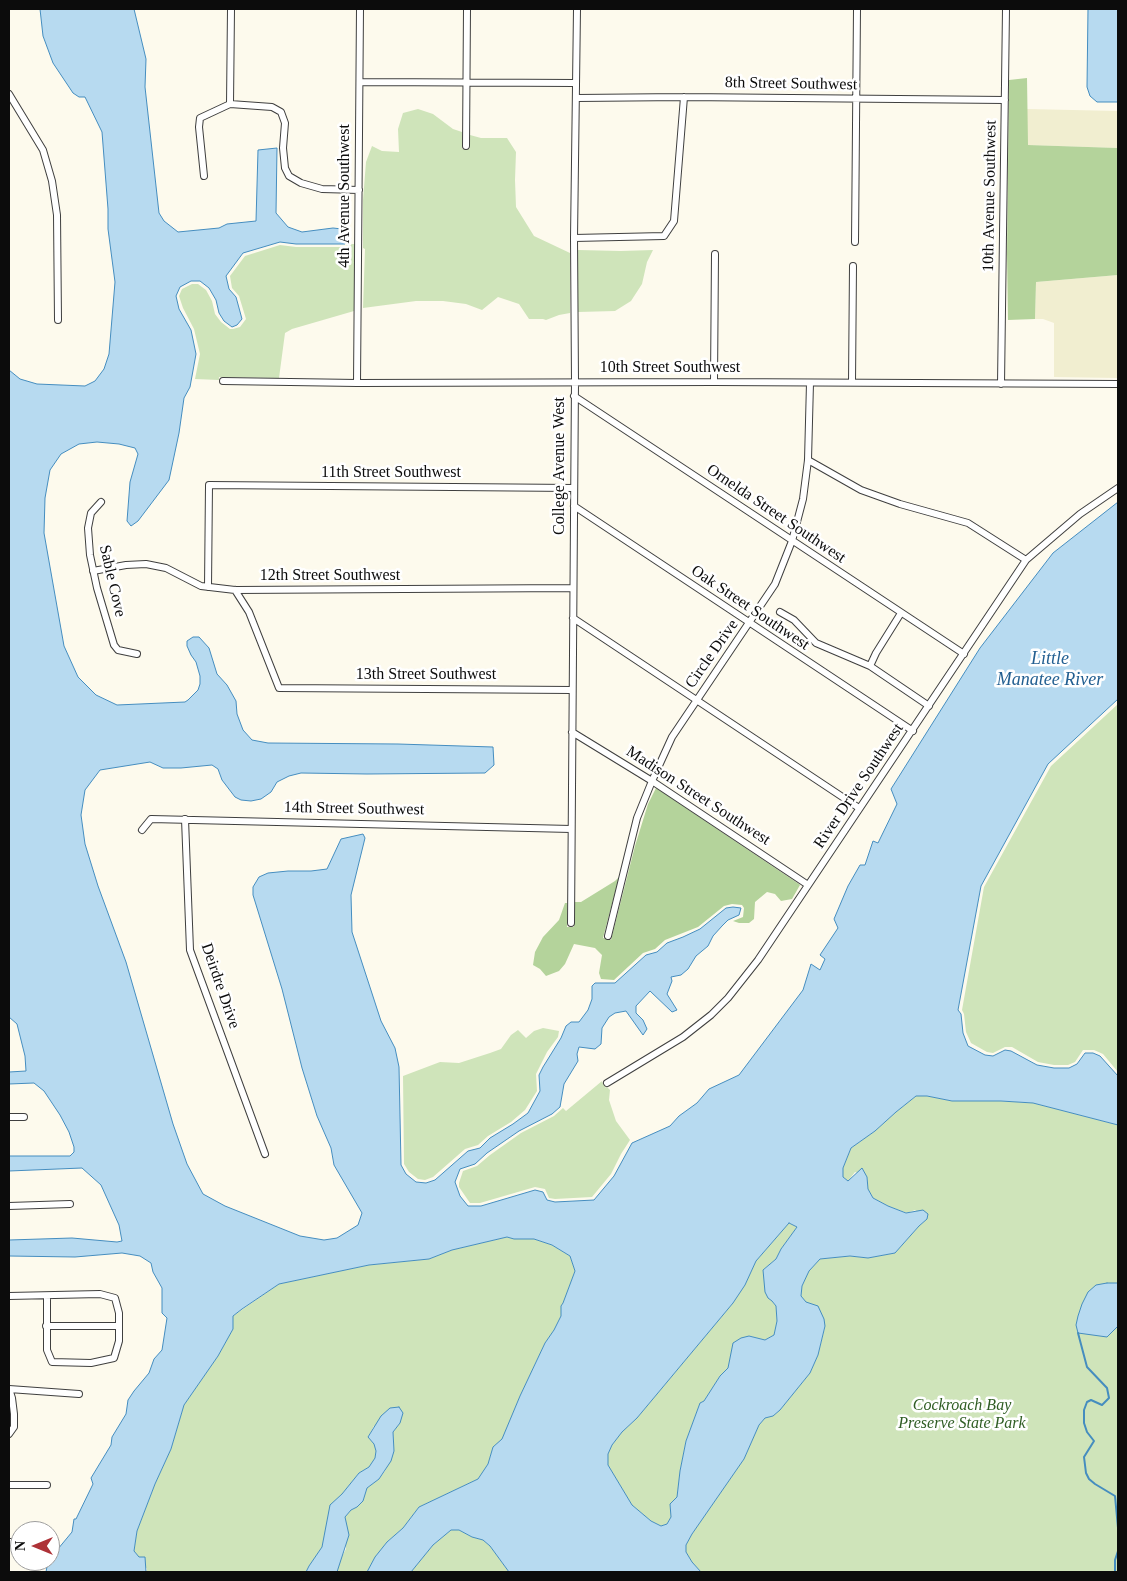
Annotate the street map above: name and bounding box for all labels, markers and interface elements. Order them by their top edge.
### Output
street label: 8th Street Southwest [725,73,857,95]
street label: 10th Avenue Southwest [979,120,1001,272]
street label: 4th Avenue Southwest [335,124,355,268]
street label: 10th Street Southwest [600,358,740,378]
street label: College Avenue West [550,397,570,535]
street label: Ornelda Street Southwest [703,460,849,568]
street label: 11th Street Southwest [321,463,461,483]
street label: Sable Cove [94,543,130,619]
street label: Oak Street Southwest [687,561,813,655]
street label: 12th Street Southwest [260,566,400,586]
street label: Circle Drive [681,616,743,692]
water label: Little Manatee River [997,648,1103,691]
street label: 13th Street Southwest [356,665,496,685]
street label: River Drive Southwest [810,720,908,852]
street label: Madison Street Southwest [622,742,774,850]
street label: 14th Street Southwest [284,798,424,820]
street label: Deirdre Drive [196,941,244,1031]
park label: Cockroach Bay Preserve State Park [898,1396,1026,1434]
north arrow [10,1521,60,1571]
text: N [13,1541,28,1551]

